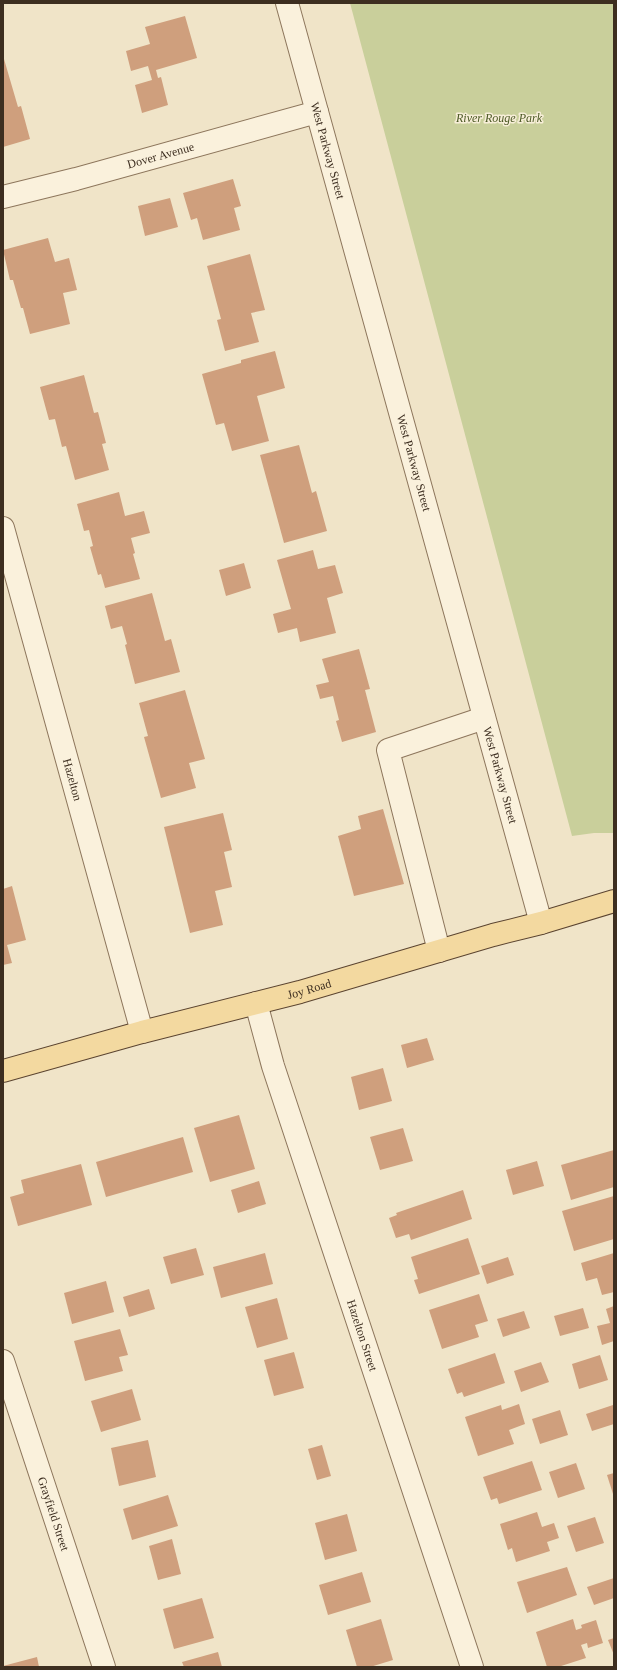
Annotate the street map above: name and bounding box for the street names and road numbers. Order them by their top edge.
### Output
street label: West Parkway Street [308,101,348,201]
street label: Dover Avenue [126,140,196,171]
street label: West Parkway Street [394,413,434,513]
street label: West Parkway Street [480,725,520,826]
street label: Hazelton [60,757,85,802]
street label: Joy Road [286,976,333,1002]
street label: Hazelton Street [344,1298,381,1373]
street label: Grayfield Street [35,1475,72,1553]

